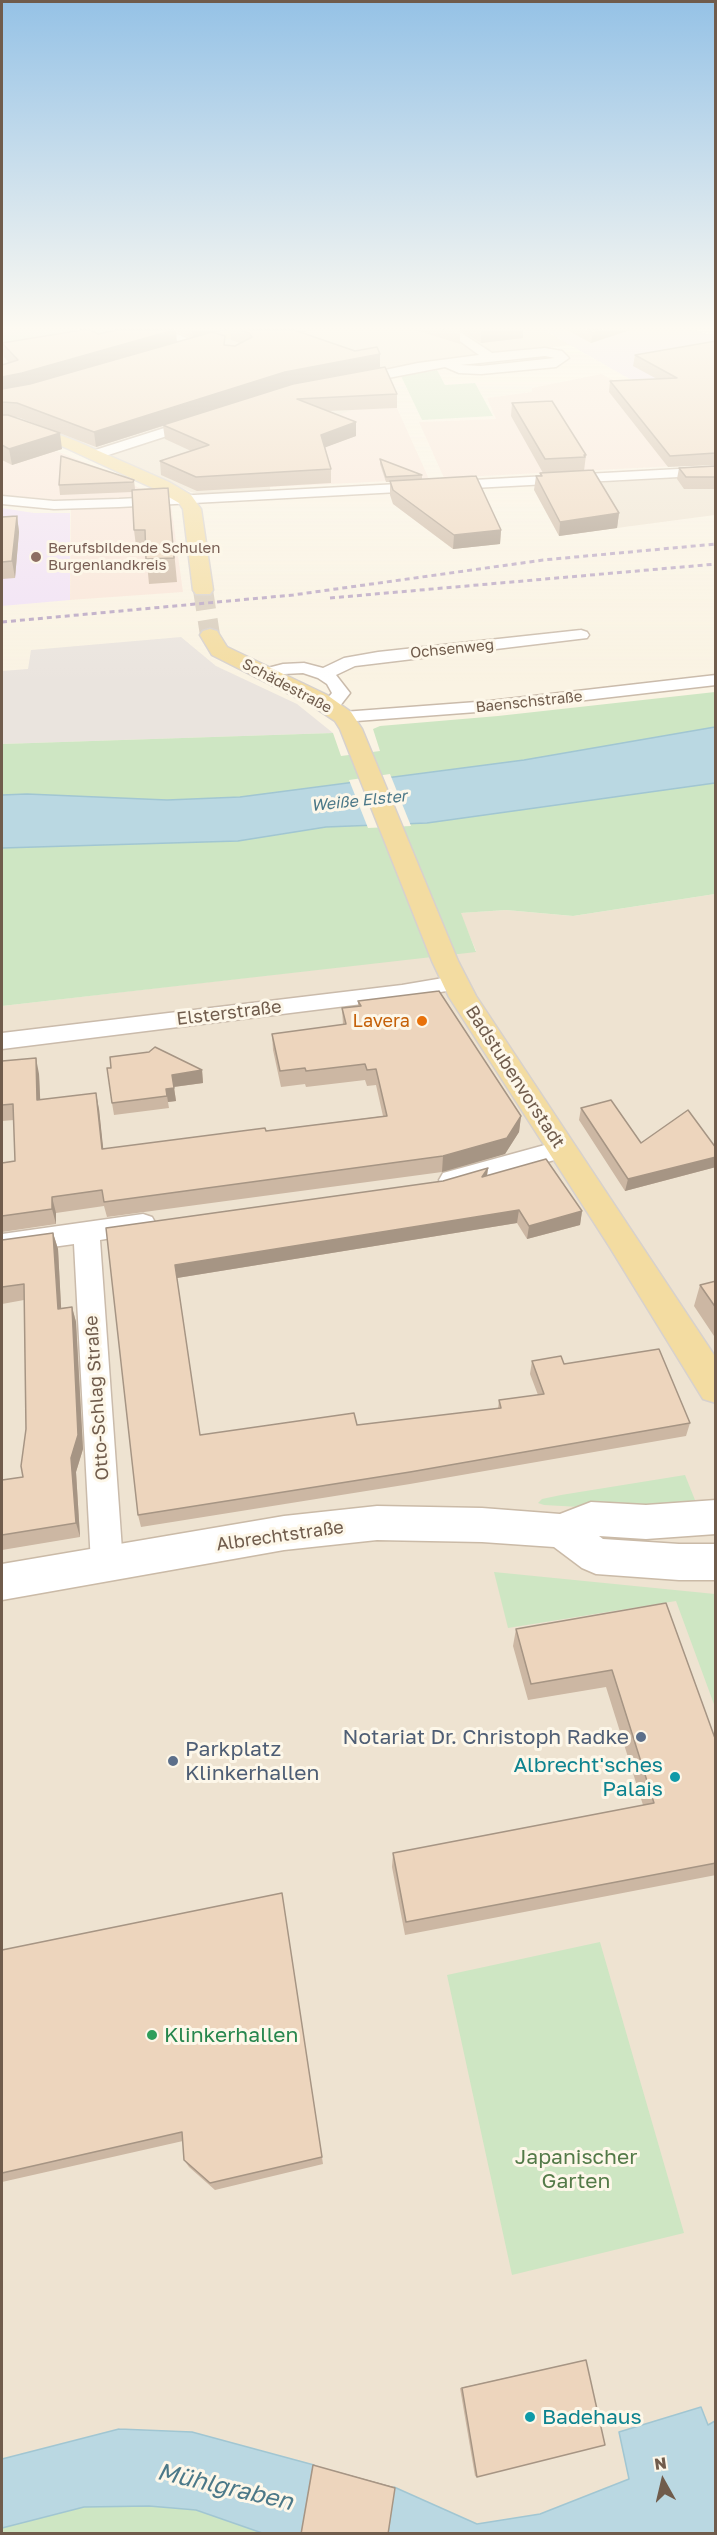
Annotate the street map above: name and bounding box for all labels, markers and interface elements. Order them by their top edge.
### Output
place label: Berufsbildende Schulen Burgenlandkreis [48,539,220,574]
marker: Berufsbildende Schulen Burgenlandkreis [29,550,43,564]
street label: Ochsenweg [409,636,495,662]
street label: Schädestraße [239,655,335,717]
street label: Baenschstraße [475,687,583,717]
water label: Weiße Elster [310,786,408,816]
street label: Elsterstraße [175,996,283,1030]
street label: Badstubenvorstadt [461,1002,569,1152]
place label: Lavera [353,1010,410,1032]
marker: Lavera [415,1014,429,1028]
street label: Otto-Schlag Straße [80,1315,114,1481]
street label: Albrechtstraße [215,1516,345,1556]
place label: Notariat Dr. Christoph Radke [342,1724,629,1750]
marker: Notariat Dr. Christoph Radke [634,1730,648,1744]
place label: Parkplatz Klinkerhallen [185,1736,319,1786]
place label: Albrecht'sches Palais [513,1752,663,1802]
marker: Parkplatz Klinkerhallen [166,1754,180,1768]
marker: Albrecht'sches Palais [668,1770,682,1784]
place label: Klinkerhallen [164,2022,298,2048]
marker: Klinkerhallen [145,2028,159,2042]
park label: Japanischer Garten [515,2144,637,2194]
place label: Badehaus [542,2404,642,2430]
marker: Badehaus [523,2410,537,2424]
north arrow [633,2451,693,2511]
text: N [653,2452,668,2474]
water label: Mühlgraben [154,2457,296,2517]

